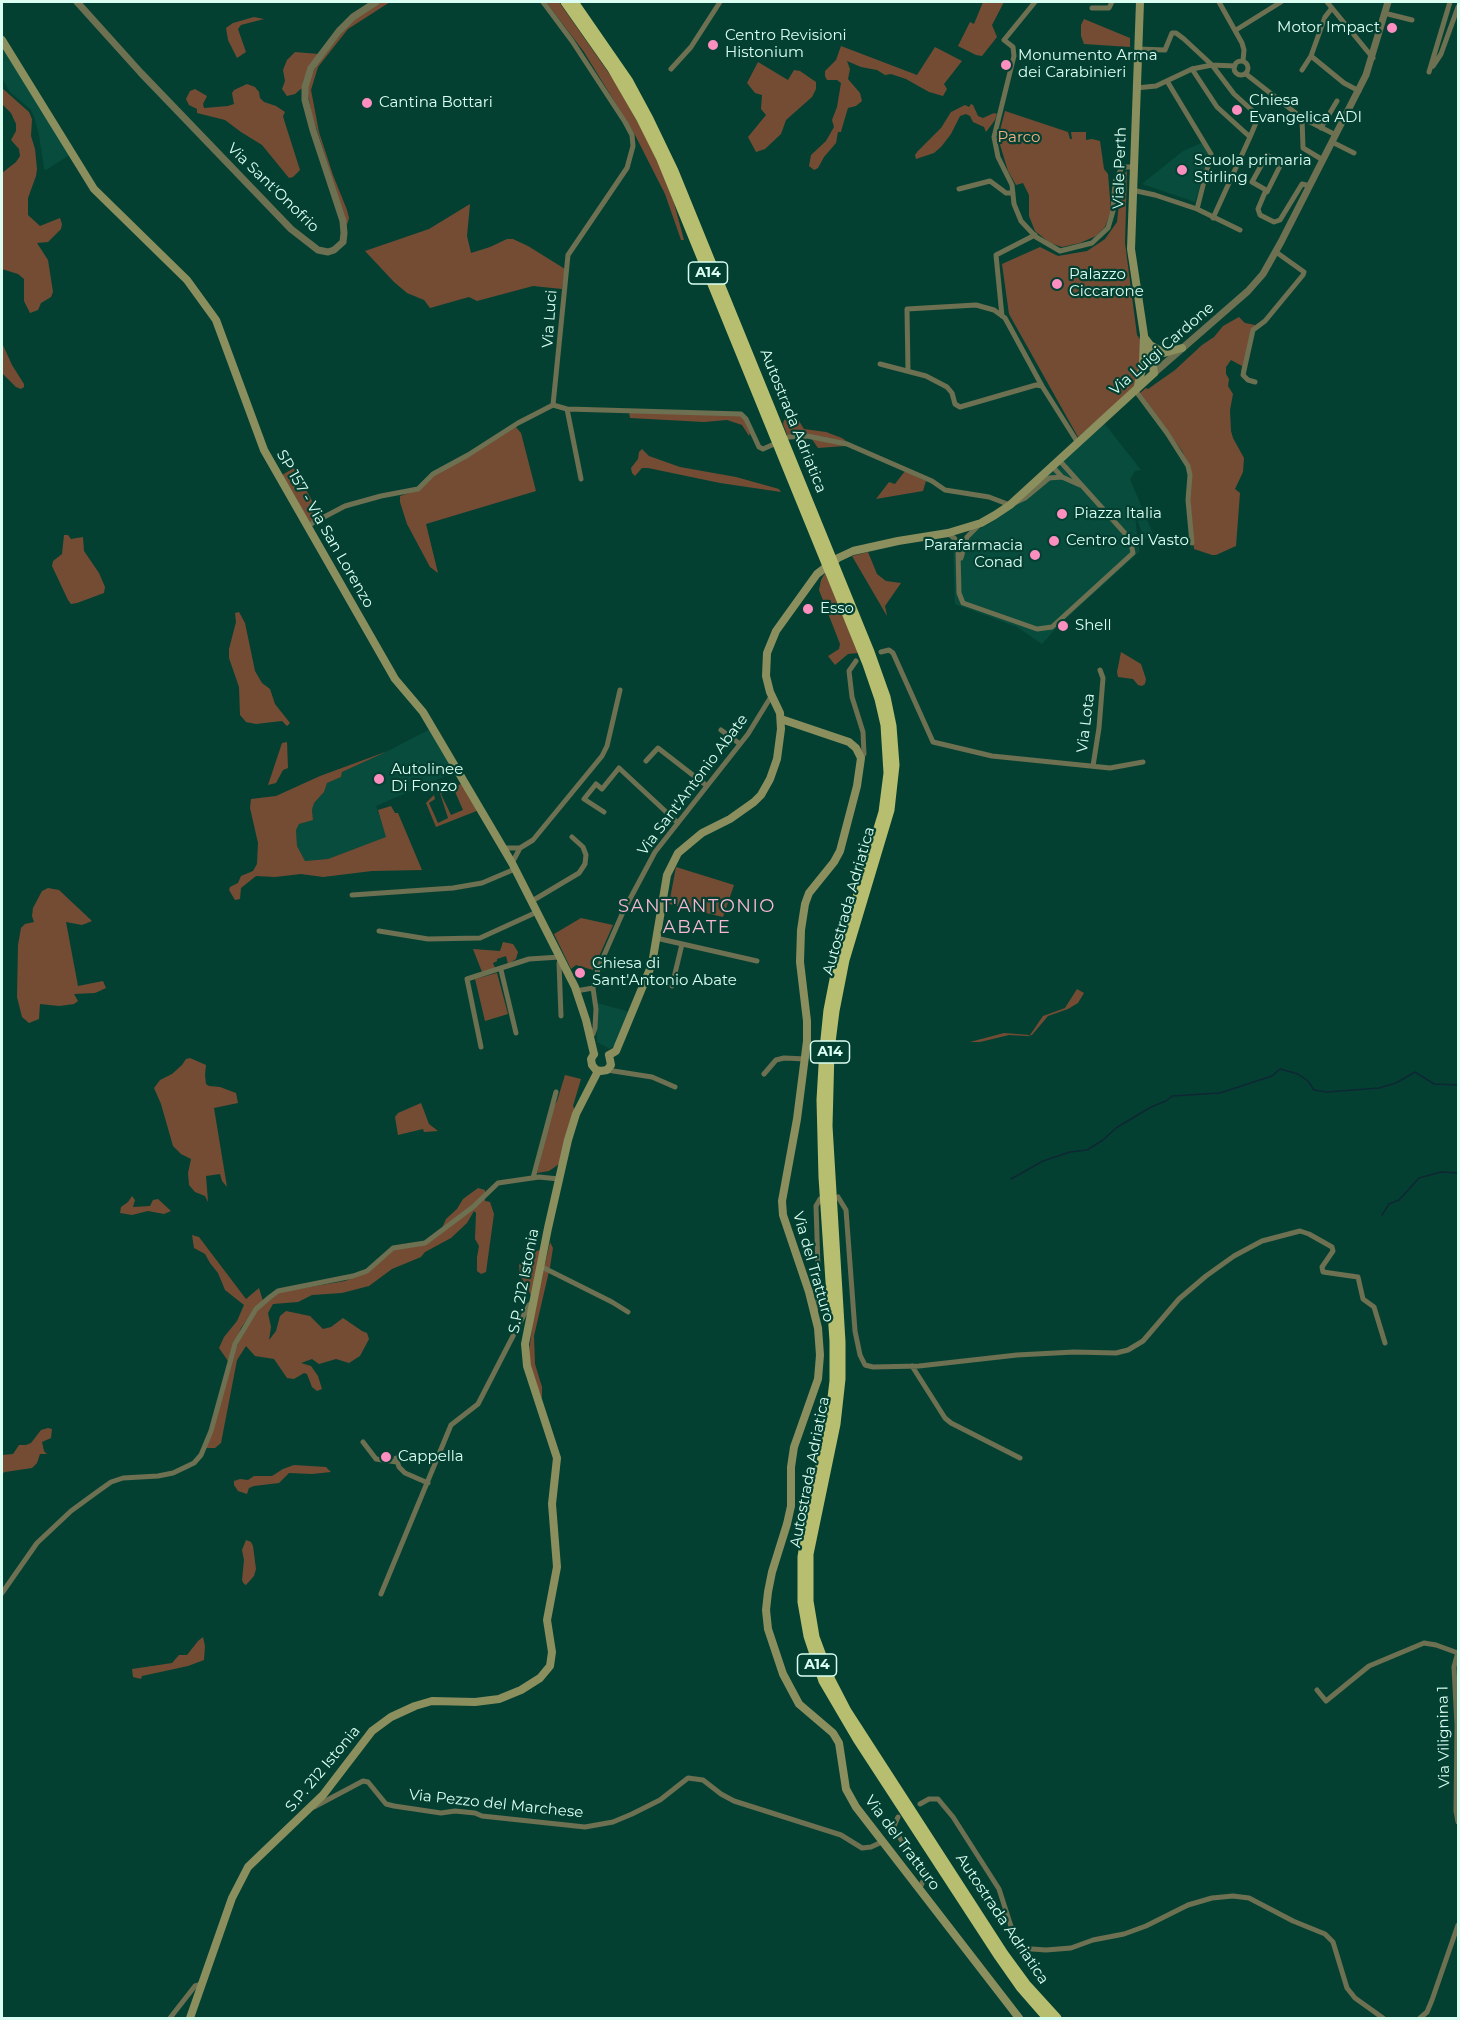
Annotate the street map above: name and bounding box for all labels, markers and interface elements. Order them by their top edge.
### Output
place label: Motor Impact [1277,19,1380,37]
marker: Motor Impact [1385,21,1399,35]
place label: Centro Revisioni Histonium [725,27,847,62]
marker: Centro Revisioni Histonium [706,38,720,52]
place label: Monumento Arma dei Carabinieri [1018,47,1158,82]
marker: Monumento Arma dei Carabinieri [999,58,1013,72]
place label: Chiesa Evangelica ADI [1249,92,1362,127]
place label: Cantina Bottari [379,94,493,112]
marker: Cantina Bottari [360,96,374,110]
marker: Chiesa Evangelica ADI [1230,103,1244,117]
street label: Viale Perth [1110,127,1130,209]
park label: Parco [998,129,1040,147]
street label: Via Sant'Onofrio [223,140,323,236]
place label: Scuola primaria Stirling [1194,152,1312,187]
marker: Scuola primaria Stirling [1175,163,1189,177]
road number: A14 [688,262,728,284]
place label: Palazzo Ciccarone [1069,266,1144,301]
marker: Palazzo Ciccarone [1050,277,1064,291]
street label: Via Luci [539,289,561,349]
street label: Via Luigi Cardone [1106,299,1218,399]
street label: Autostrada Adriatica [756,346,830,496]
street label: SP 157 - Via San Lorenzo [272,447,378,611]
place label: Piazza Italia [1074,505,1162,523]
marker: Piazza Italia [1055,507,1069,521]
place label: Centro del Vasto [1066,532,1189,550]
marker: Centro del Vasto [1047,534,1061,548]
place label: Parafarmacia Conad [924,537,1023,572]
marker: Parafarmacia Conad [1028,548,1042,562]
place label: Esso [820,600,854,618]
marker: Esso [801,602,815,616]
place label: Shell [1075,617,1111,635]
marker: Shell [1056,619,1070,633]
street label: Via Lota [1073,692,1099,754]
street label: Via Sant'Antonio Abate [634,711,752,859]
place label: Autolinee Di Fonzo [391,761,463,796]
marker: Autolinee Di Fonzo [372,772,386,786]
street label: Autostrada Adriatica [819,825,879,977]
district label: SANT'ANTONIO ABATE [618,896,776,938]
place label: Chiesa di Sant'Antonio Abate [592,955,737,990]
marker: Chiesa di Sant'Antonio Abate [573,966,587,980]
road number: A14 [810,1041,850,1063]
street label: Via del Tratturo [789,1210,837,1324]
street label: S.P. 212 Istonia [505,1227,543,1335]
street label: Autostrada Adriatica [787,1395,833,1549]
place label: Cappella [398,1448,464,1466]
marker: Cappella [379,1450,393,1464]
road number: A14 [798,1654,836,1676]
street label: Via Vilignina 1 [1434,1686,1454,1788]
street label: S.P. 212 Istonia [282,1722,364,1816]
street label: Via Pezzo del Marchese [408,1786,584,1822]
street label: Via del Tratturo [860,1792,944,1894]
street label: Autostrada Adriatica [952,1850,1052,1988]

